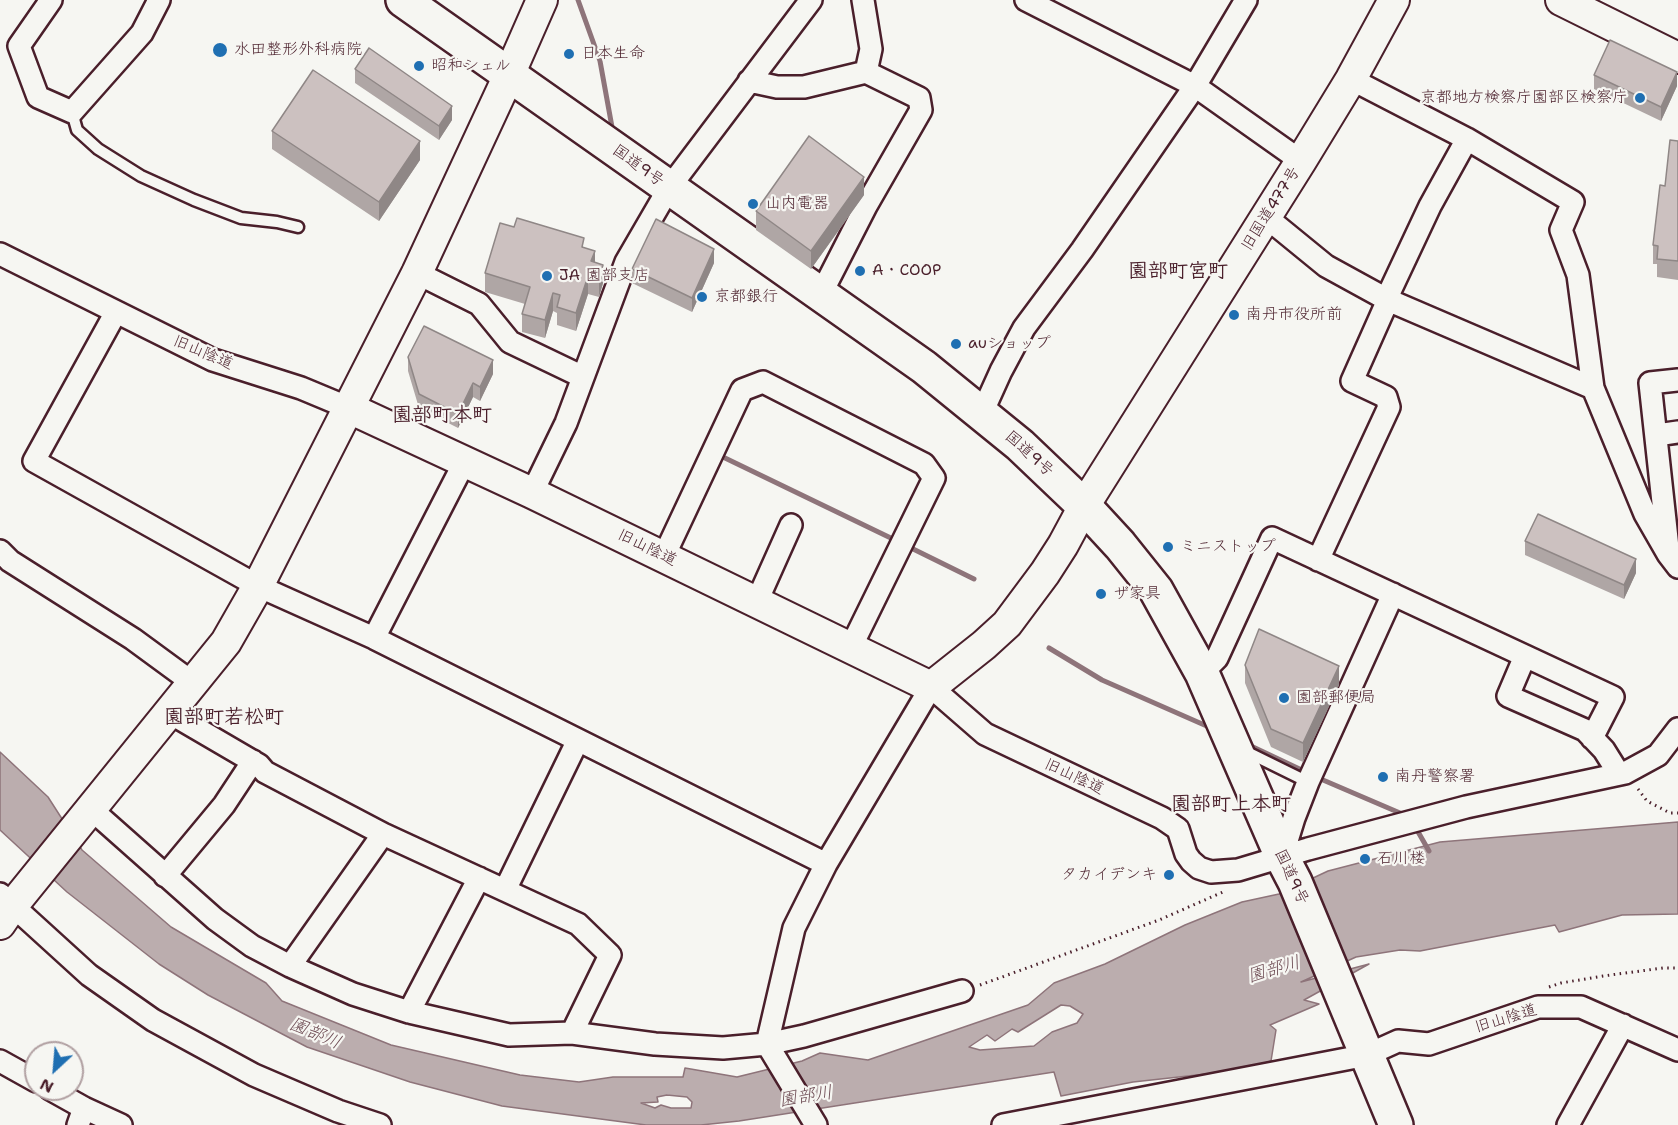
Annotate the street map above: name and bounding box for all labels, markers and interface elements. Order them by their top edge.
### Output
place label: 水田整形外科病院 [234,40,362,60]
marker: 水田整形外科病院 [211,41,229,59]
place label: 日本生命 [581,44,645,64]
marker: 日本生命 [562,47,576,61]
place label: 昭和シェル [431,56,511,76]
marker: 昭和シェル [412,59,426,73]
place label: 京都地方検察庁園部区検察庁 [1420,88,1628,108]
marker: 京都地方検察庁園部区検察庁 [1633,91,1647,105]
street label: 国道9号 [608,141,668,191]
street label: 旧国道477号 [1238,163,1304,255]
place label: 山内電器 [765,194,829,214]
marker: 山内電器 [746,197,760,211]
district label: 園部町宮町 [1128,260,1228,284]
place label: A・COOP [872,261,941,281]
marker: A・COOP [853,264,867,278]
place label: JA 園部支店 [559,266,650,286]
marker: JA 園部支店 [540,269,554,283]
place label: 京都銀行 [714,287,778,307]
marker: 京都銀行 [695,290,709,304]
place label: 南丹市役所前 [1246,305,1342,325]
marker: 南丹市役所前 [1227,308,1241,322]
street label: 旧山陰道 [170,332,236,374]
place label: auショップ [968,334,1051,354]
marker: auショップ [949,337,963,351]
district label: 園部町本町 [392,404,492,428]
street label: 国道9号 [1001,427,1057,481]
street label: 旧山陰道 [614,525,680,571]
place label: ミニストップ [1180,537,1276,557]
marker: ミニストップ [1161,540,1175,554]
place label: ザ家具 [1113,584,1161,604]
marker: ザ家具 [1094,587,1108,601]
place label: 園部郵便局 [1296,688,1376,708]
marker: 園部郵便局 [1277,691,1291,705]
district label: 園部町若松町 [164,706,284,730]
street label: 旧山陰道 [1041,755,1107,799]
place label: 南丹警察署 [1395,767,1475,787]
marker: 南丹警察署 [1376,770,1390,784]
district label: 園部町上本町 [1171,793,1291,817]
street label: 国道9号 [1270,846,1312,908]
place label: 石川楼 [1377,849,1425,869]
marker: 石川楼 [1358,852,1372,866]
place label: タカイデンキ [1061,865,1157,885]
marker: タカイデンキ [1162,868,1176,882]
water label: 園部川 [1245,952,1303,988]
street label: 旧山陰道 [1473,1000,1539,1038]
water label: 園部川 [286,1014,344,1054]
north arrow [24,1041,84,1101]
text: N [36,1074,57,1098]
water label: 園部川 [778,1082,834,1112]

